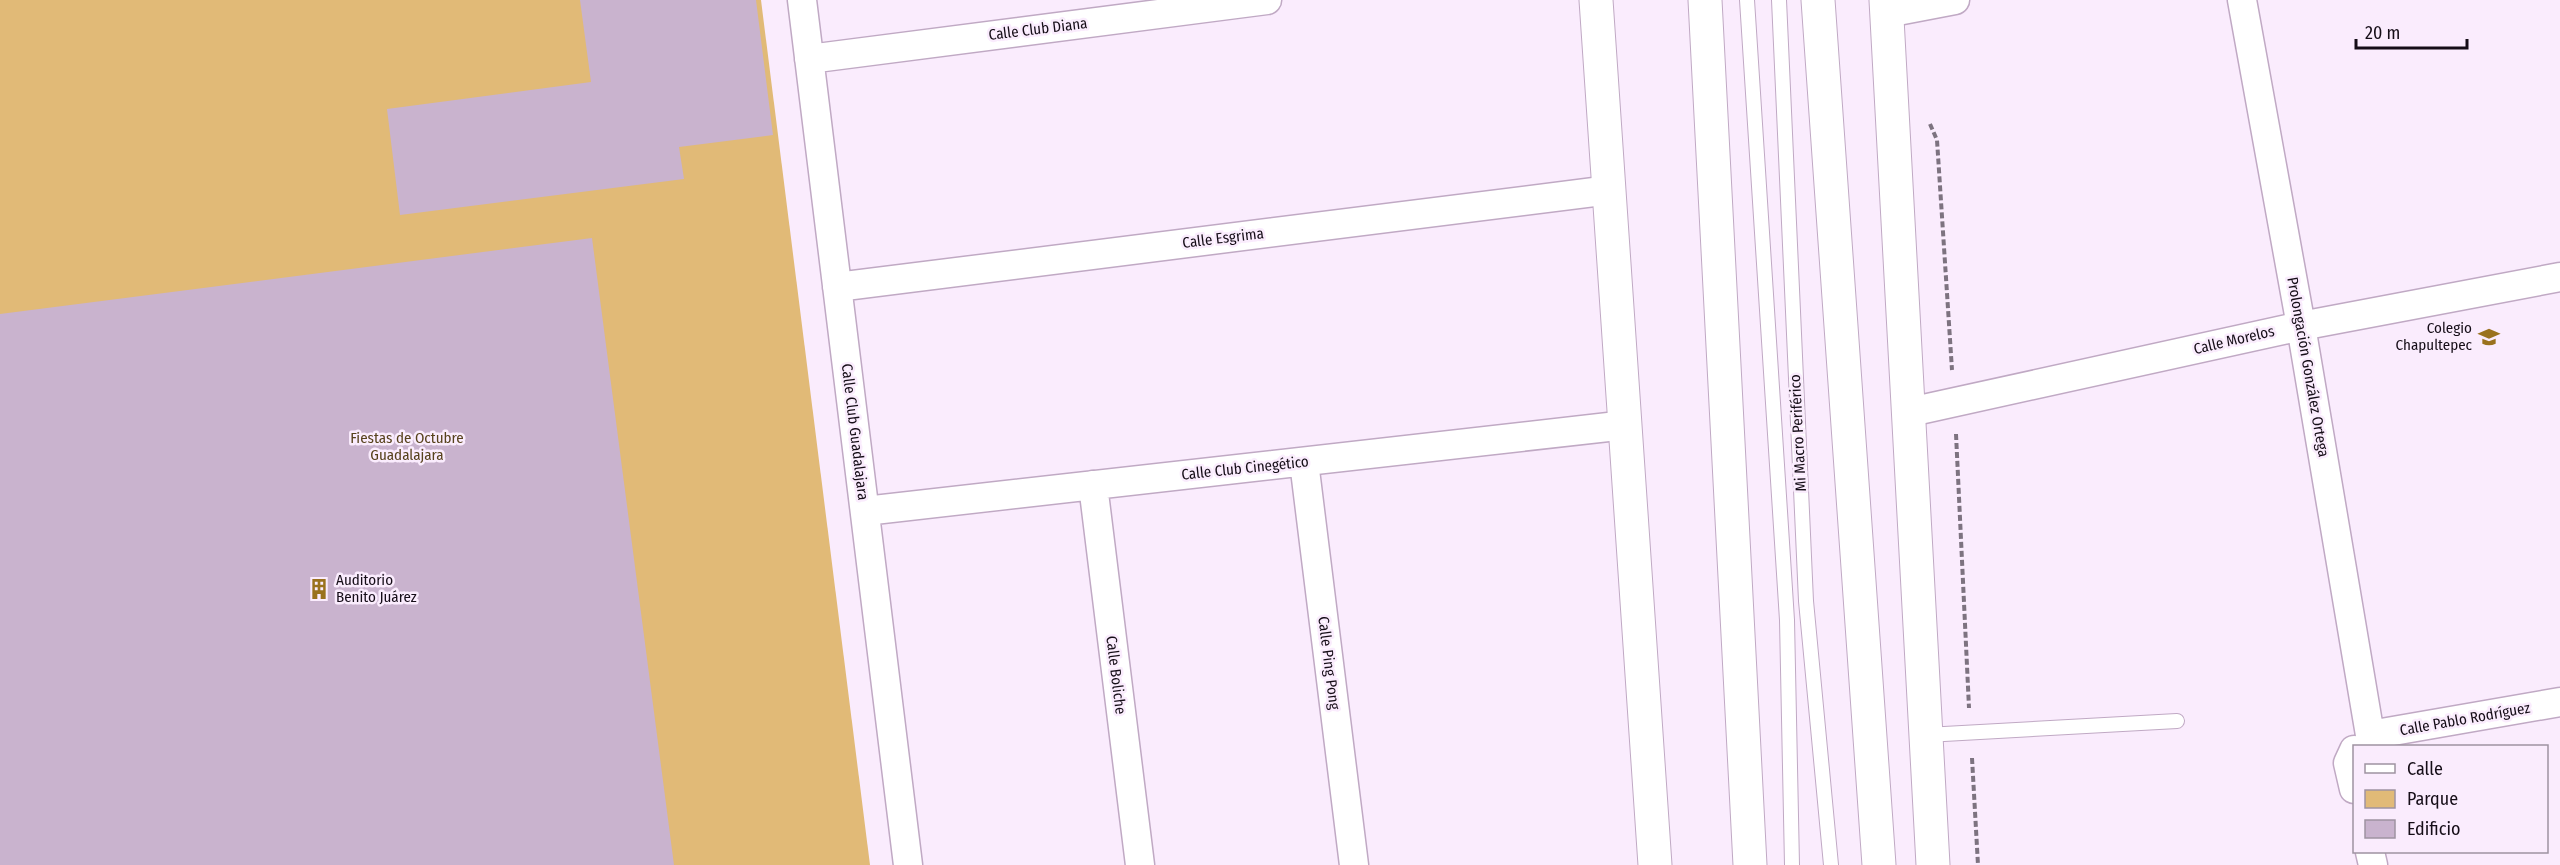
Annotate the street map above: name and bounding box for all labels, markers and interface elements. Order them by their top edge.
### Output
scale bar [2356,12,2467,50]
street label: Calle Club Diana [988,14,1088,44]
text: 20 m [2365,22,2400,44]
street label: Calle Esgrima [1181,224,1265,252]
street label: Prolongación González Ortega [2283,276,2333,458]
place label: Colegio Chapultepec [2396,319,2473,354]
street label: Calle Morelos [2192,322,2276,358]
school or university icon: Colegio Chapultepec [2477,325,2501,349]
street label: Calle Club Guadalajara [838,363,872,501]
street label: Mi Macro Periférico [1786,374,1810,492]
park label: Fiestas de Octubre Guadalajara [350,429,464,464]
street label: Calle Club Cinegético [1180,452,1310,484]
place label: Auditorio Benito Juárez [336,571,417,606]
building icon: Auditorio Benito Juárez [307,577,331,601]
street label: Calle Ping Pong [1314,615,1344,711]
street label: Calle Boliche [1102,635,1130,715]
street label: Calle Pablo Rodríguez [2398,699,2532,739]
legend [2353,745,2548,853]
text: Calle [2407,758,2443,780]
text: Parque [2407,788,2458,810]
text: Edificio [2407,818,2460,840]

